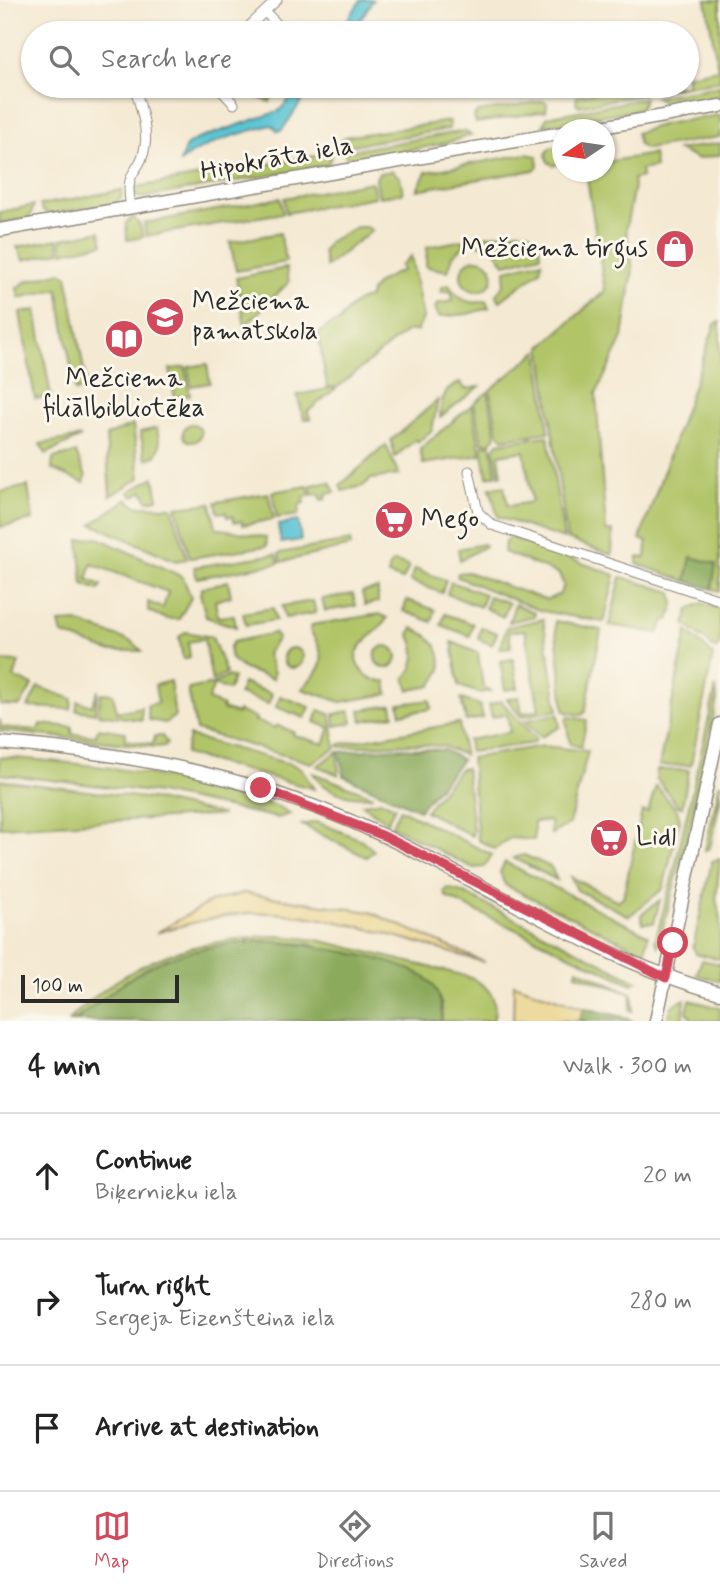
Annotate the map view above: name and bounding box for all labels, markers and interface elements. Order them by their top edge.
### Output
search box [21,21,699,98]
icon: search [45,41,83,79]
text: Search here [101,43,232,77]
north arrow [552,119,615,182]
street label: Hipokrāta iela [198,129,356,189]
shop icon: Mežciema tirgus [654,228,696,270]
place label: Mežciema tirgus [461,232,648,269]
place label: Mežciema pamatskola [192,285,318,349]
school or university icon: Mežciema pamatskola [144,296,186,338]
library icon: Mežciema filiālbibliotēka [103,318,145,360]
place label: Mežciema filiālbibliotēka [43,362,205,426]
supermarket icon: Mego [373,499,415,541]
place label: Mego [421,503,479,540]
route end [245,772,276,803]
supermarket icon: Lidl [588,817,630,859]
place label: Lidl [636,821,676,855]
route start [657,927,688,958]
scale bar [21,972,178,1004]
text: 100 m [32,974,83,999]
text: 4 min [28,1047,101,1086]
text: Walk · 300 m [563,1052,692,1082]
text: Continue [95,1144,192,1178]
icon: ahead [28,1157,66,1195]
text: 20 m [643,1161,692,1191]
text: Biķernieku iela [95,1178,238,1208]
text: Turn right [95,1270,211,1304]
icon: right [28,1283,66,1321]
text: 280 m [630,1287,692,1317]
text: Sergeja Eizenšteina iela [95,1304,335,1334]
icon: arrive [28,1409,66,1447]
text: Arrive at destination [95,1411,319,1445]
tab: Map [93,1507,131,1574]
tab: Directions [316,1507,394,1574]
tab: Saved [579,1507,627,1574]

